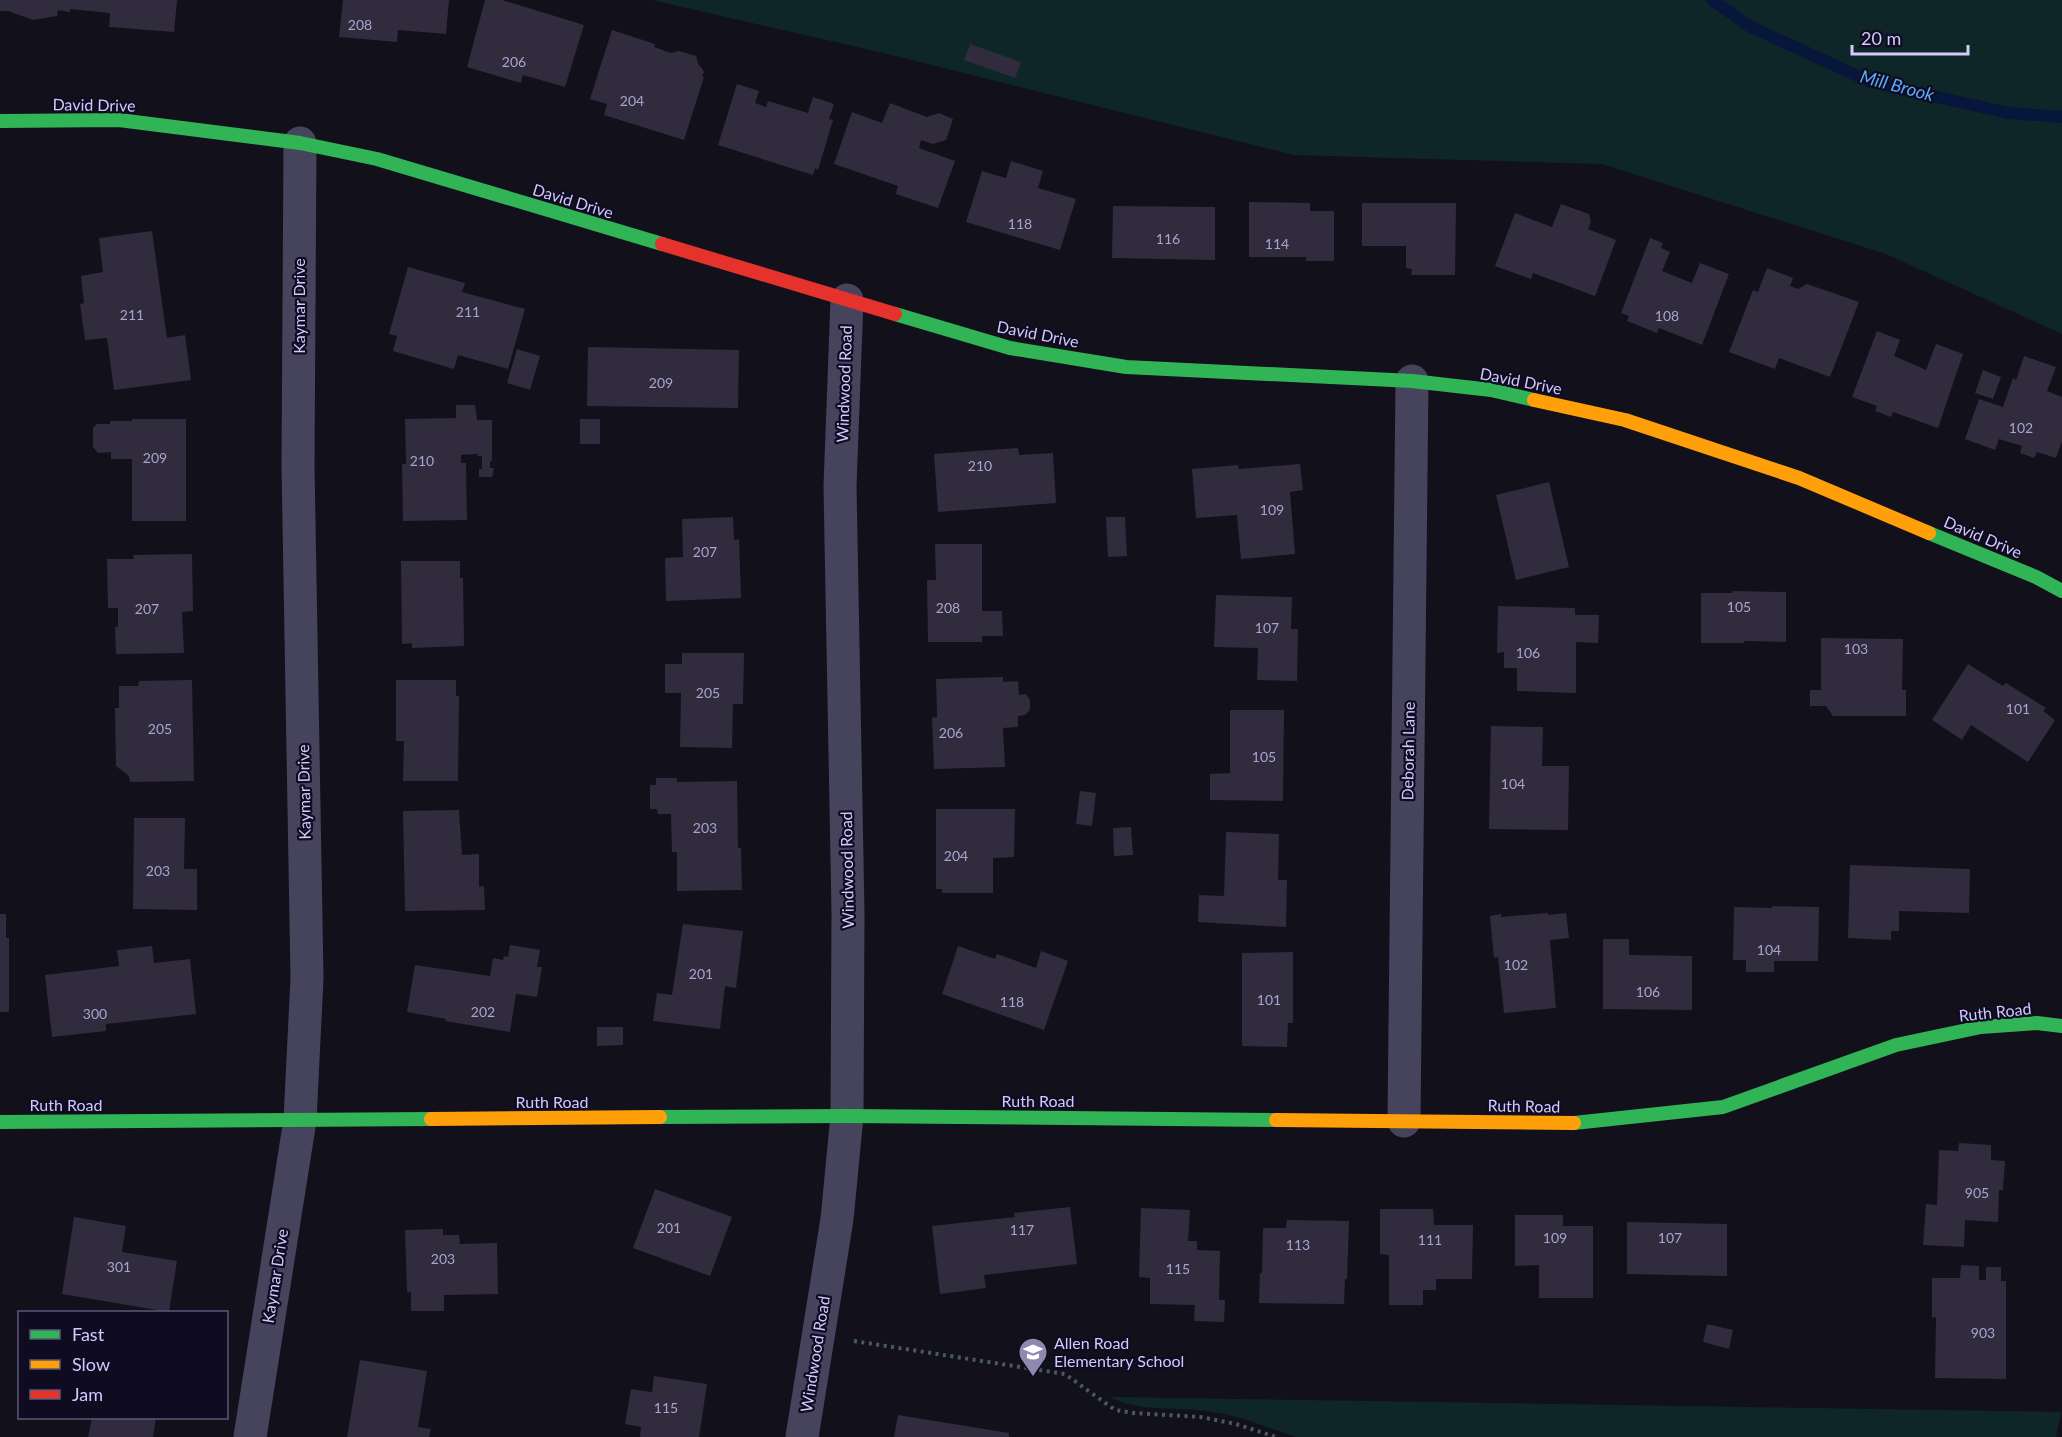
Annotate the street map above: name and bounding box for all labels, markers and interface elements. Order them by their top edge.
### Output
house number: 208 [348,16,372,33]
scale bar [1852,18,1968,56]
text: 20 m [1861,27,1901,49]
house number: 206 [502,53,526,70]
water label: Mill Brook [1858,65,1937,106]
house number: 204 [620,92,644,109]
street label: David Drive [52,94,136,115]
street label: David Drive [531,179,616,222]
house number: 118 [1008,215,1032,232]
house number: 116 [1156,230,1180,247]
house number: 114 [1265,235,1289,252]
street label: Kaymar Drive [289,258,308,354]
house number: 211 [456,303,480,320]
house number: 211 [120,306,144,323]
house number: 108 [1655,307,1679,324]
street label: David Drive [996,316,1081,351]
street label: Windwood Road [832,325,855,443]
street label: David Drive [1479,363,1564,398]
house number: 209 [649,374,673,391]
house number: 102 [2009,419,2033,436]
house number: 209 [143,449,167,466]
house number: 210 [410,452,434,469]
house number: 210 [968,457,992,474]
house number: 109 [1260,501,1284,518]
street label: David Drive [1941,512,2025,562]
house number: 207 [693,543,717,560]
house number: 105 [1727,598,1751,615]
house number: 208 [936,599,960,616]
house number: 207 [135,600,159,617]
house number: 107 [1255,619,1279,636]
house number: 103 [1844,640,1868,657]
house number: 106 [1516,644,1540,661]
house number: 205 [696,684,720,701]
house number: 101 [2006,700,2030,717]
street label: Deborah Lane [1397,701,1418,801]
house number: 205 [148,720,172,737]
house number: 206 [939,724,963,741]
street label: Kaymar Drive [293,744,314,840]
house number: 105 [1252,748,1276,765]
house number: 104 [1501,775,1525,792]
street label: Windwood Road [836,811,857,929]
house number: 203 [693,819,717,836]
house number: 204 [944,847,968,864]
house number: 203 [146,862,170,879]
house number: 104 [1757,941,1781,958]
house number: 102 [1504,956,1528,973]
house number: 201 [689,965,713,982]
house number: 106 [1636,983,1660,1000]
house number: 101 [1257,991,1281,1008]
house number: 118 [1000,993,1024,1010]
street label: Ruth Road [1958,998,2032,1025]
house number: 202 [471,1003,495,1020]
house number: 300 [83,1005,107,1022]
street label: Ruth Road [1002,1091,1074,1110]
street label: Ruth Road [516,1092,588,1111]
street label: Ruth Road [30,1095,102,1114]
street label: Ruth Road [1487,1095,1561,1116]
house number: 905 [1965,1184,1989,1201]
house number: 201 [657,1219,681,1236]
house number: 117 [1010,1221,1034,1238]
street label: Kaymar Drive [258,1227,291,1325]
house number: 109 [1543,1229,1567,1246]
house number: 107 [1658,1229,1682,1246]
house number: 111 [1418,1231,1442,1248]
house number: 113 [1286,1236,1310,1253]
house number: 203 [431,1250,455,1267]
house number: 301 [107,1258,131,1275]
house number: 115 [1166,1260,1190,1277]
street label: Windwood Road [796,1294,833,1413]
legend [18,1311,228,1419]
text: Fast [72,1323,105,1345]
house number: 903 [1971,1324,1995,1341]
place label: Allen Road Elementary School [1054,1333,1184,1370]
school or university icon: Allen Road Elementary School [1017,1336,1049,1378]
text: Slow [72,1353,110,1375]
text: Jam [72,1383,103,1405]
house number: 115 [654,1399,678,1416]

